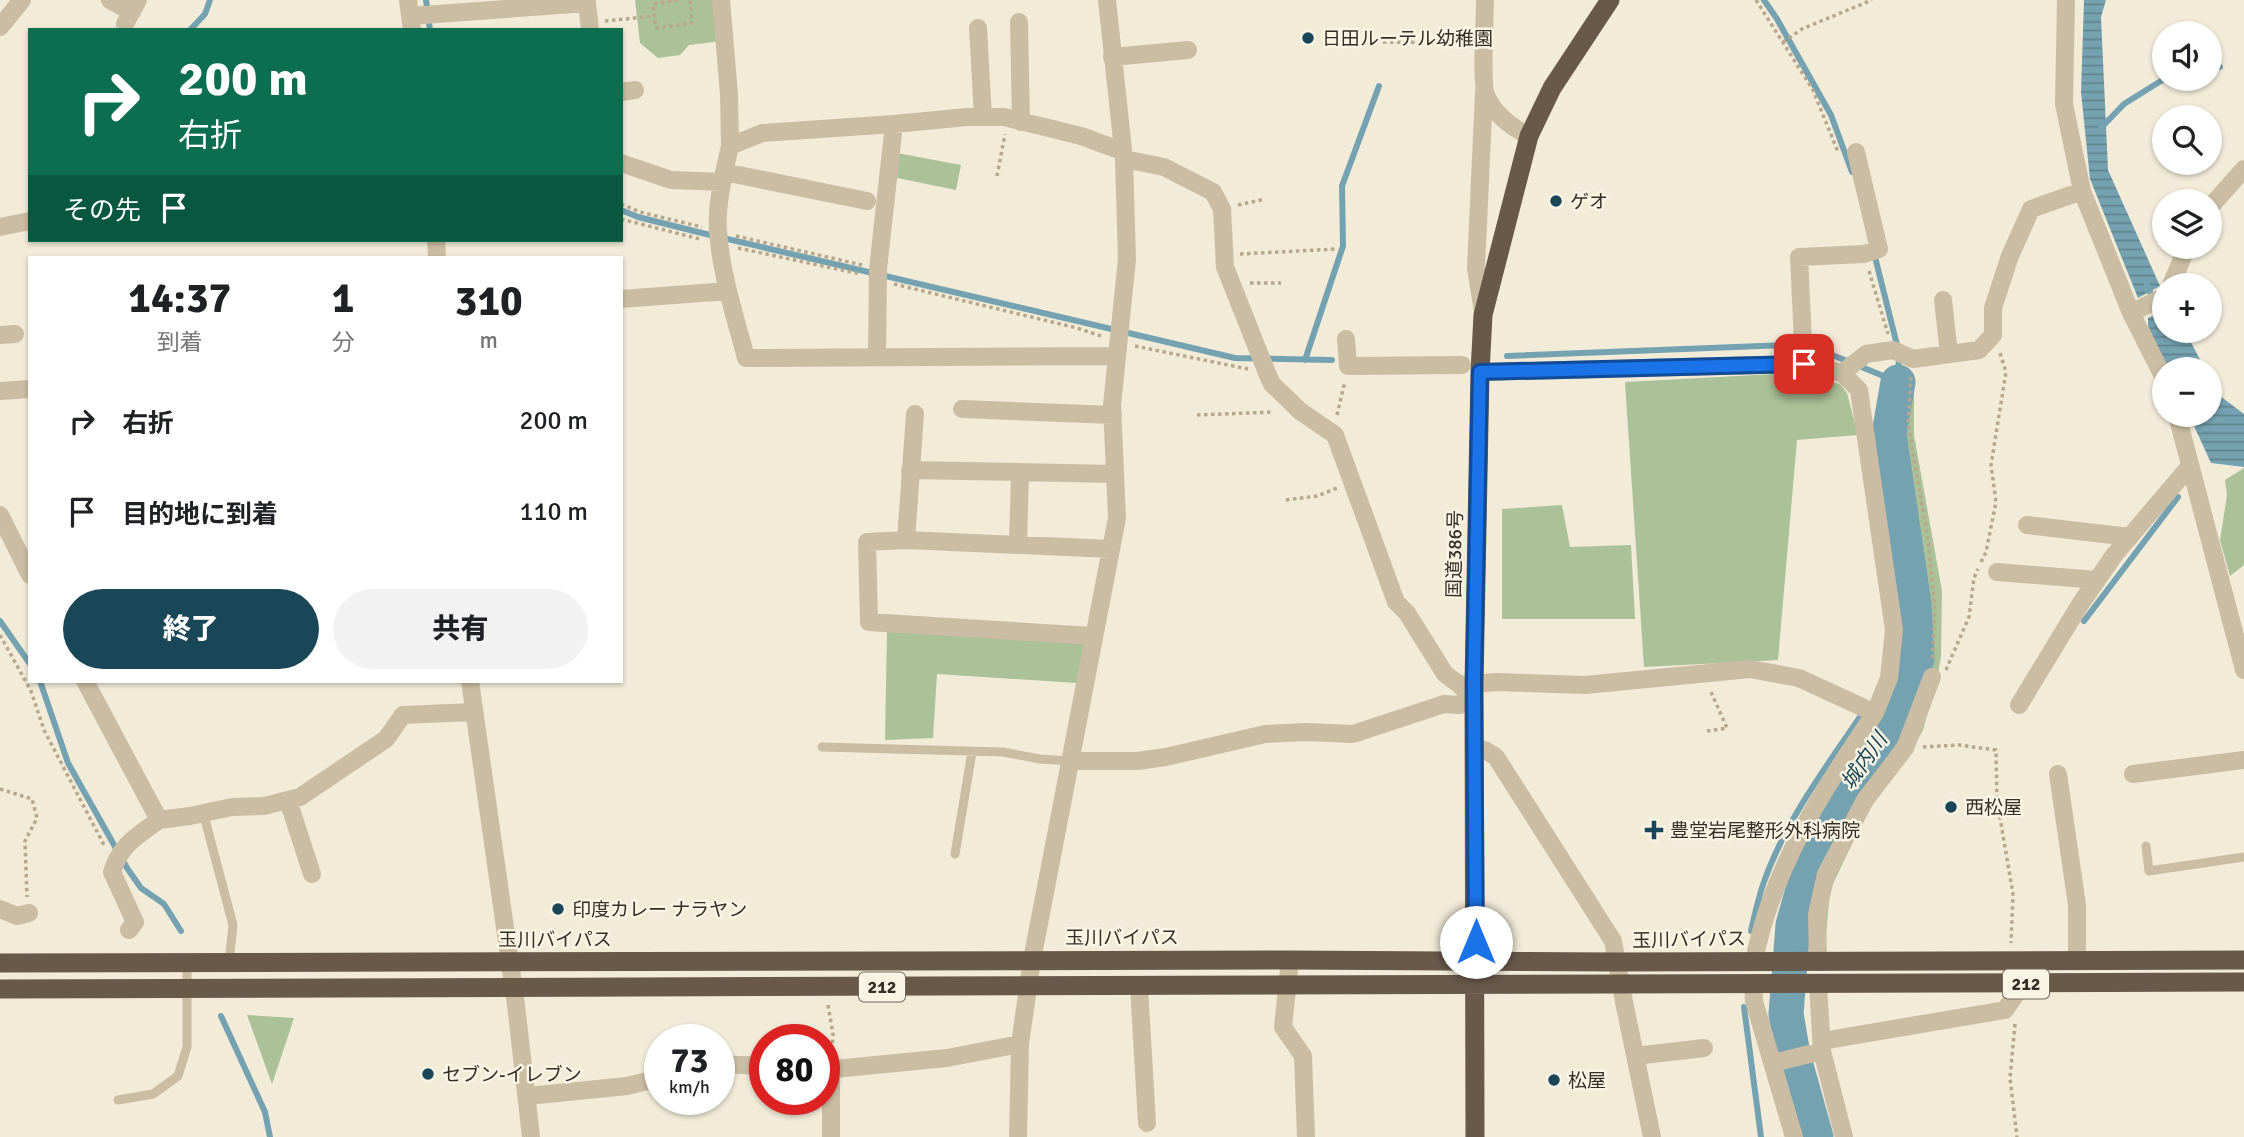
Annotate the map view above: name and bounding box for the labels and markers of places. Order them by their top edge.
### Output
place label: 日田ルーテル幼稚園 [1322,27,1493,51]
marker: 日田ルーテル幼稚園 [1300,30,1316,46]
place label: ゲオ [1570,190,1608,214]
marker: ゲオ [1548,193,1564,209]
pin [1774,334,1834,394]
place label: 西松屋 [1965,796,2022,820]
marker: 西松屋 [1943,799,1959,815]
place label: 豊堂岩尾整形外科病院 [1670,819,1860,843]
marker: 豊堂岩尾整形外科病院 [1644,820,1664,840]
place label: 印度カレー ナラヤン [572,898,747,922]
marker: 印度カレー ナラヤン [550,901,566,917]
place label: セブン-イレブン [442,1063,582,1087]
marker: セブン-イレブン [420,1066,436,1082]
place label: 松屋 [1568,1069,1606,1093]
marker: 松屋 [1546,1072,1562,1088]

